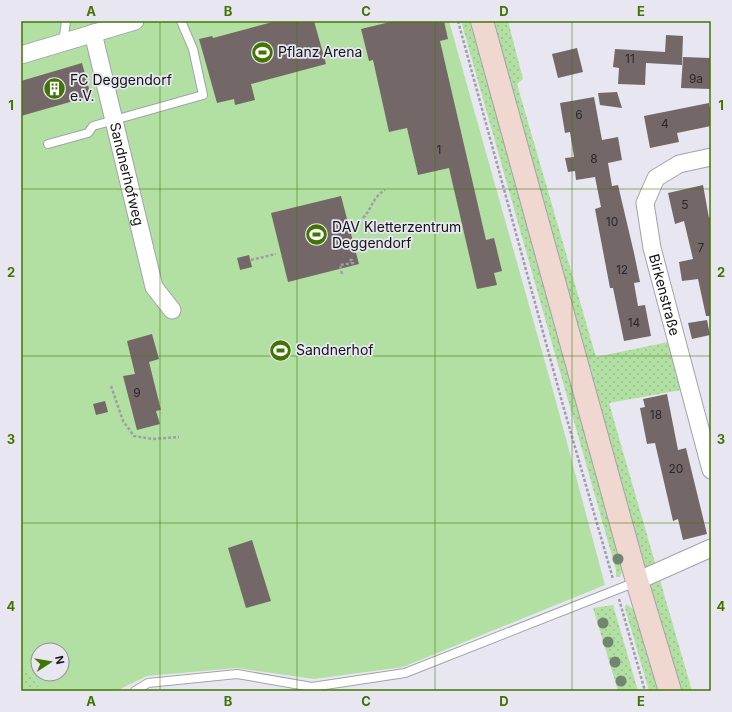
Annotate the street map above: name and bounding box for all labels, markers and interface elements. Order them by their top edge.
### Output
text: A [86,3,96,19]
text: B [224,3,233,19]
text: C [361,3,371,19]
text: D [499,3,509,19]
text: E [637,3,645,19]
sports icon: Pflanz Arena [249,39,275,65]
place label: Pflanz Arena [278,43,362,60]
house number: 11 [625,51,635,66]
place label: FC Deggendorf e.V. [70,71,172,104]
house number: 9a [689,71,703,86]
building icon: FC Deggendorf e.V. [42,75,68,101]
text: 1 [8,97,14,113]
text: 1 [718,97,724,113]
house number: 6 [575,107,583,122]
house number: 4 [661,116,669,131]
street label: Sandnerhofweg [107,120,148,227]
house number: 1 [437,142,441,157]
house number: 8 [590,151,598,166]
house number: 5 [681,197,689,212]
house number: 10 [606,214,618,229]
place label: DAV Kletterzentrum Deggendorf [332,218,461,251]
sports icon: DAV Kletterzentrum Deggendorf [304,222,330,248]
house number: 7 [698,240,705,255]
street label: Birkenstraße [646,252,684,337]
house number: 12 [616,262,628,277]
text: 2 [7,264,15,280]
text: 2 [717,264,725,280]
house number: 14 [628,315,641,330]
sports icon: Sandnerhof [268,337,294,363]
place label: Sandnerhof [296,341,373,358]
house number: 9 [133,385,141,400]
house number: 18 [650,407,662,422]
text: 3 [7,431,15,447]
text: 3 [717,431,725,447]
house number: 20 [669,461,683,476]
text: 4 [7,598,16,614]
text: 4 [717,598,726,614]
north arrow [30,642,70,682]
text: N [52,654,68,665]
text: A [86,693,96,709]
text: B [224,693,233,709]
text: C [361,693,371,709]
text: D [499,693,509,709]
text: E [637,693,645,709]

